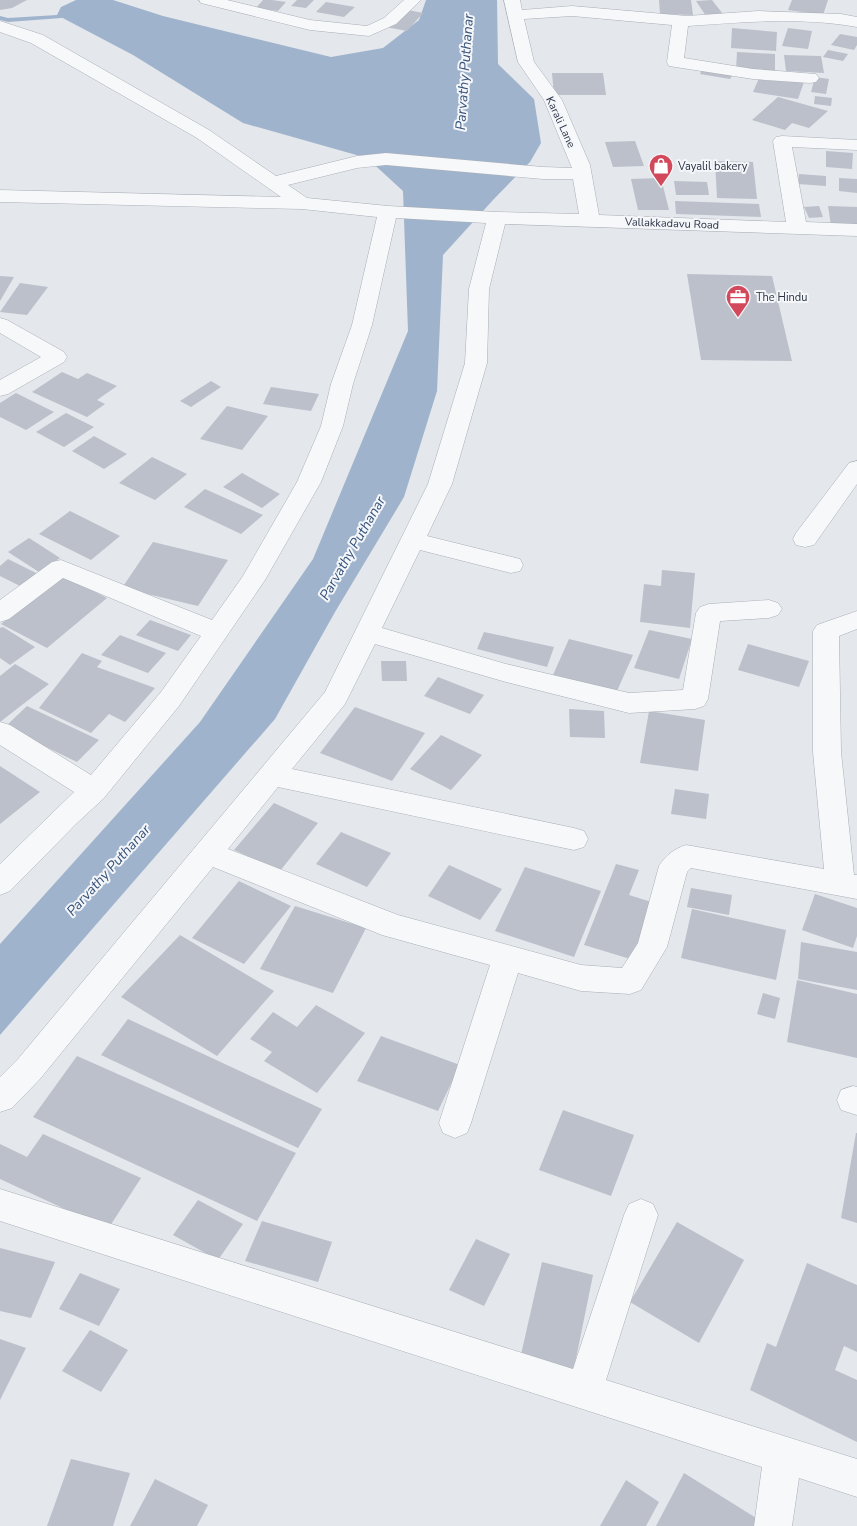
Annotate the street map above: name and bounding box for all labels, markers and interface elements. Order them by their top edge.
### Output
water label: Parvathy Puthanar [451,12,478,131]
street label: Karali Lane [542,94,579,150]
shop icon: Vayalil bakery [648,153,674,187]
place label: Vayalil bakery [677,159,748,174]
street label: Vallakkadavu Road [624,214,719,233]
office icon: The Hindu [725,284,751,318]
place label: The Hindu [756,290,807,305]
water label: Parvathy Puthanar [315,492,390,604]
water label: Parvathy Puthanar [62,820,155,920]

